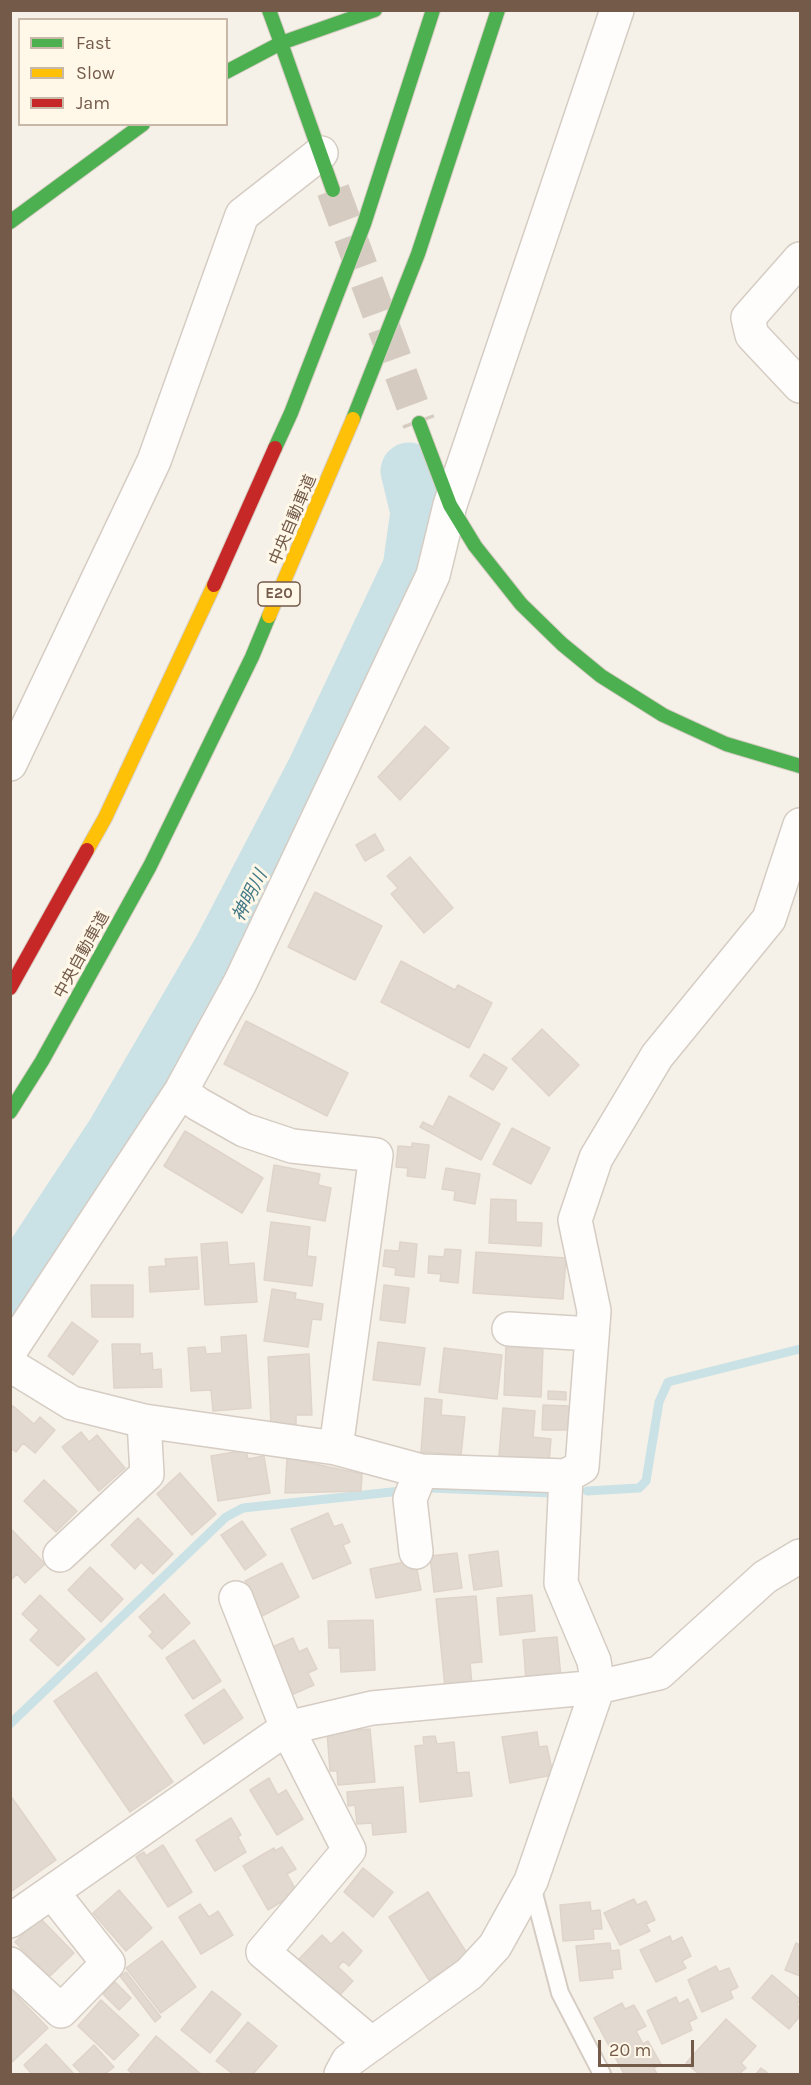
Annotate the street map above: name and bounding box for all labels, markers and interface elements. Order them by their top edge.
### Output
legend [18,18,228,126]
text: Fast [76,32,111,54]
text: Slow [76,62,115,84]
text: Jam [76,92,110,114]
street label: 中央自動車道 [265,472,321,568]
road number: E20 [258,582,300,606]
water label: 神明川 [228,867,272,925]
street label: 中央自動車道 [50,908,114,1002]
scale bar [601,2028,697,2066]
text: 20 m [609,2039,651,2061]

